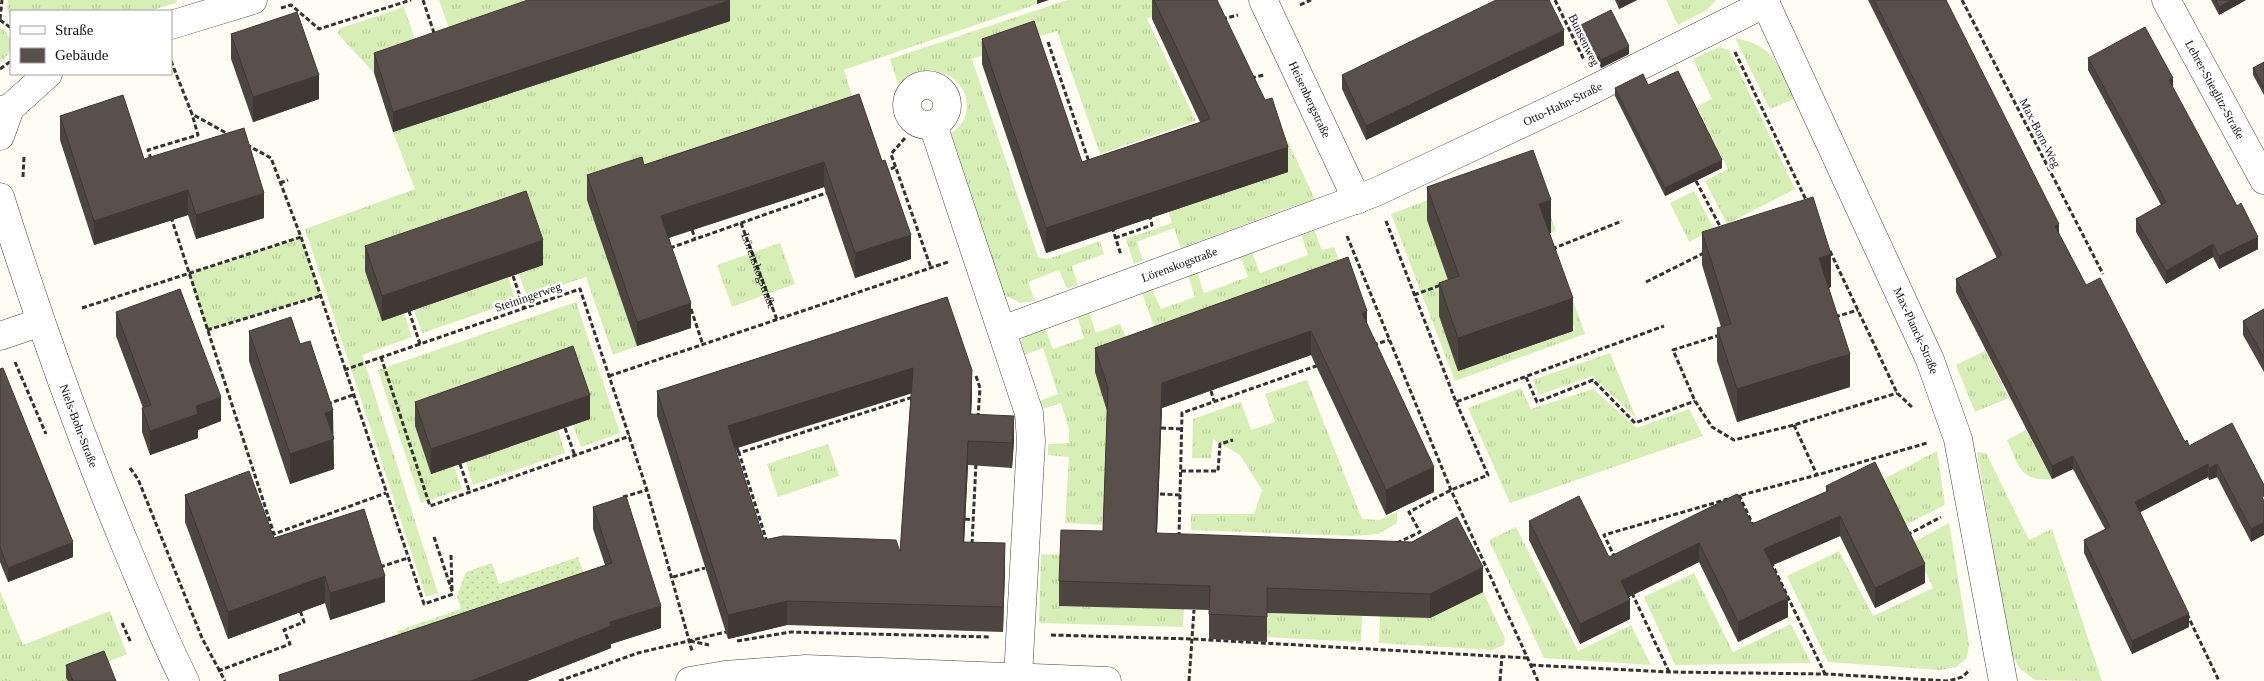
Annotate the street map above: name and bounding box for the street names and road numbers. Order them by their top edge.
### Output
street label: Bunsenweg [1565,12,1603,68]
street label: Lehrer-Stieglitz-Straße [2182,38,2247,141]
street label: Heisenbergstraße [1286,59,1334,140]
street label: Otto-Hahn-Straße [1521,79,1605,129]
street label: Max-Born-Weg [2017,96,2063,170]
street label: Lörenskogstraße [738,231,779,311]
street label: Lörenskogstraße [1139,244,1219,285]
street label: Steiningerweg [493,279,563,315]
street label: Max-Planck-Straße [1891,285,1941,376]
street label: Niels-Bohr-Straße [57,382,101,469]

